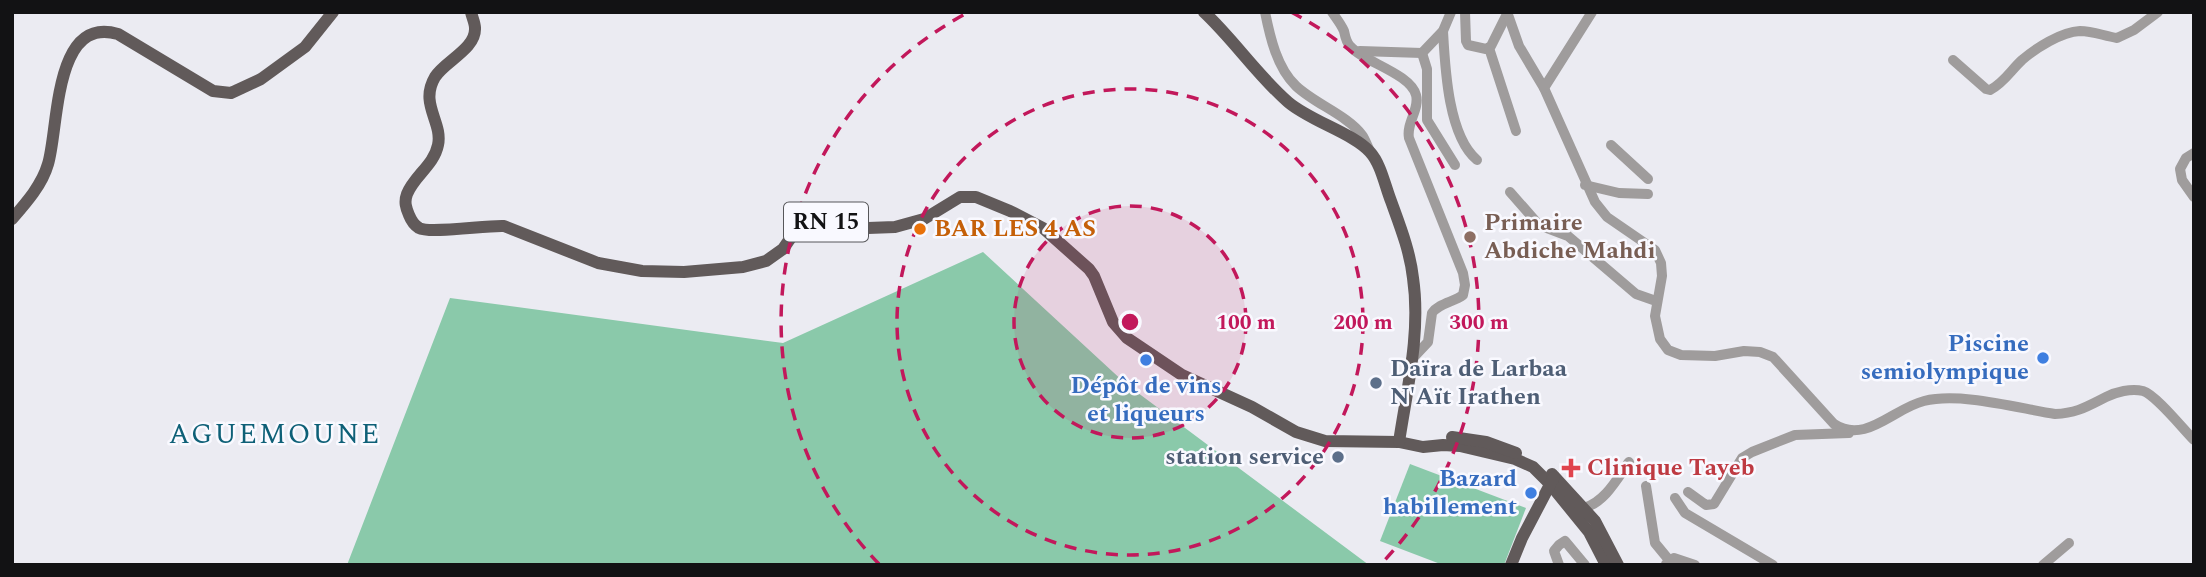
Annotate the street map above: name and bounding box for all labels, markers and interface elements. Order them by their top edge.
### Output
road number: RN 15 [784,202,868,242]
place label: Primaire Abdiche Mahdi [1484,205,1656,269]
place label: BAR LES 4 AS [934,211,1096,247]
marker: BAR LES 4 AS [912,221,928,237]
marker: Primaire Abdiche Mahdi [1462,229,1478,245]
text: 100 m [1216,307,1276,339]
text: 200 m [1333,307,1393,339]
text: 300 m [1449,307,1509,339]
centre of rings [1118,310,1142,334]
place label: Piscine semiolympique [1861,326,2029,390]
marker: Piscine semiolympique [2035,350,2051,366]
place label: Daïra de Larbaa N'Aït Irathen [1390,351,1568,415]
marker: Dépôt de vins et liqueurs [1138,352,1154,368]
place label: Dépôt de vins et liqueurs [1071,368,1221,432]
marker: Daïra de Larbaa N'Aït Irathen [1368,375,1384,391]
district label: AGUEMOUNE [169,413,381,456]
place label: station service [1165,439,1324,475]
marker: station service [1330,449,1346,465]
place label: Clinique Tayeb [1587,450,1754,486]
marker: Clinique Tayeb [1561,458,1581,478]
place label: Bazard habillement [1383,461,1517,525]
marker: Bazard habillement [1523,485,1539,501]

